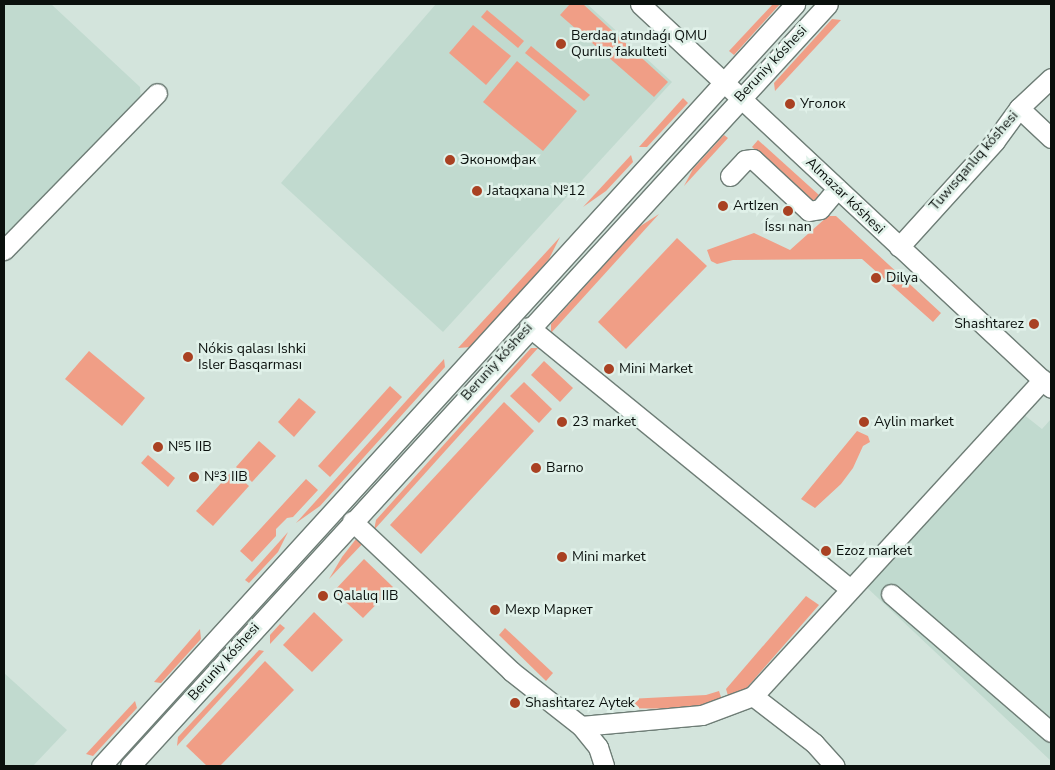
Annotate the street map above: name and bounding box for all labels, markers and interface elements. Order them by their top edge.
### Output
street label: Beruniy kóshesi [731,22,811,106]
place label: Berdaq atındaǵı QMU Qurılıs fakulteti [571,28,707,60]
marker: Berdaq atındaǵı QMU Qurılıs fakulteti [555,38,567,50]
place label: Уголок [800,96,845,112]
marker: Уголок [784,98,796,110]
street label: Tuwısqanlıq kóshesi [926,108,1022,214]
place label: Экономфак [460,152,536,168]
marker: Экономфак [444,154,456,166]
street label: Almazar kóshesi [802,154,888,238]
place label: Jataqxana №12 [487,183,585,199]
marker: Jataqxana №12 [471,185,483,197]
place label: ArtIzen [733,198,779,214]
marker: ArtIzen [717,200,729,212]
marker: Íssı nan [782,205,794,217]
place label: Íssı nan [764,219,812,235]
place label: Dilya [886,270,918,286]
marker: Dilya [870,272,882,284]
place label: Shashtarez [954,316,1024,332]
marker: Shashtarez [1028,318,1040,330]
street label: Beruniy kóshesi [458,320,536,404]
place label: Nókis qalası Ishki Isler Basqarması [198,341,306,374]
marker: Nókis qalası Ishki Isler Basqarması [182,351,194,363]
place label: Mini Market [619,361,693,377]
marker: Mini Market [603,363,615,375]
place label: 23 market [572,414,636,430]
place label: Aylin market [874,414,954,430]
marker: 23 market [556,416,568,428]
marker: Aylin market [858,416,870,428]
place label: №5 IIB [168,439,212,455]
marker: №5 IIB [152,441,164,453]
place label: Barno [546,460,584,476]
marker: Barno [530,462,542,474]
place label: №3 IIB [204,469,248,485]
marker: №3 IIB [188,471,200,483]
place label: Ezoz market [836,543,912,559]
marker: Ezoz market [820,545,832,557]
place label: Mini market [572,549,646,565]
marker: Mini market [556,551,568,563]
place label: Qalalıq IIB [333,588,399,604]
marker: Qalalıq IIB [317,590,329,602]
place label: Мехр Маркет [505,602,593,618]
marker: Мехр Маркет [489,604,501,616]
street label: Beruniy kóshesi [185,620,263,704]
place label: Shashtarez Aytek [525,695,635,711]
marker: Shashtarez Aytek [509,697,521,709]

